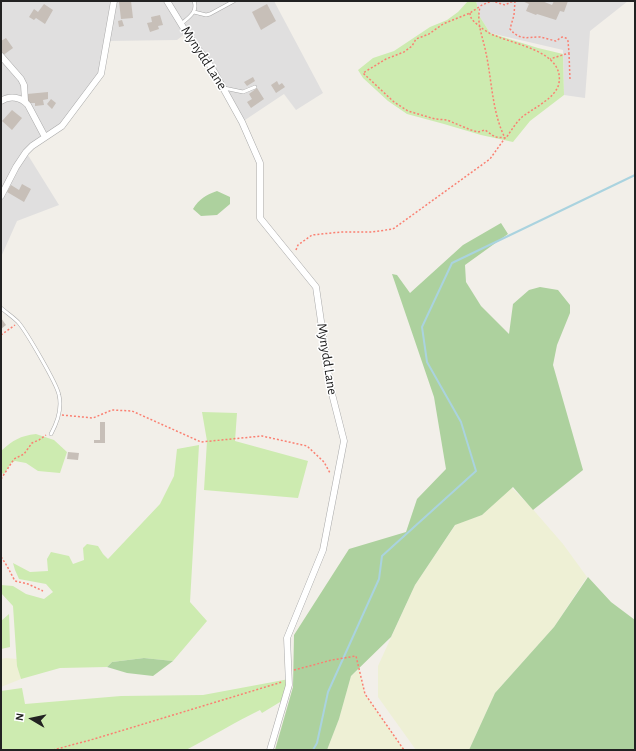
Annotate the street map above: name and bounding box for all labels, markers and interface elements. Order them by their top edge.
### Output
street label: Mynydd Lane [177,23,231,93]
street label: Mynydd Lane [313,322,341,396]
north arrow [12,699,52,739]
text: N [14,712,26,722]

